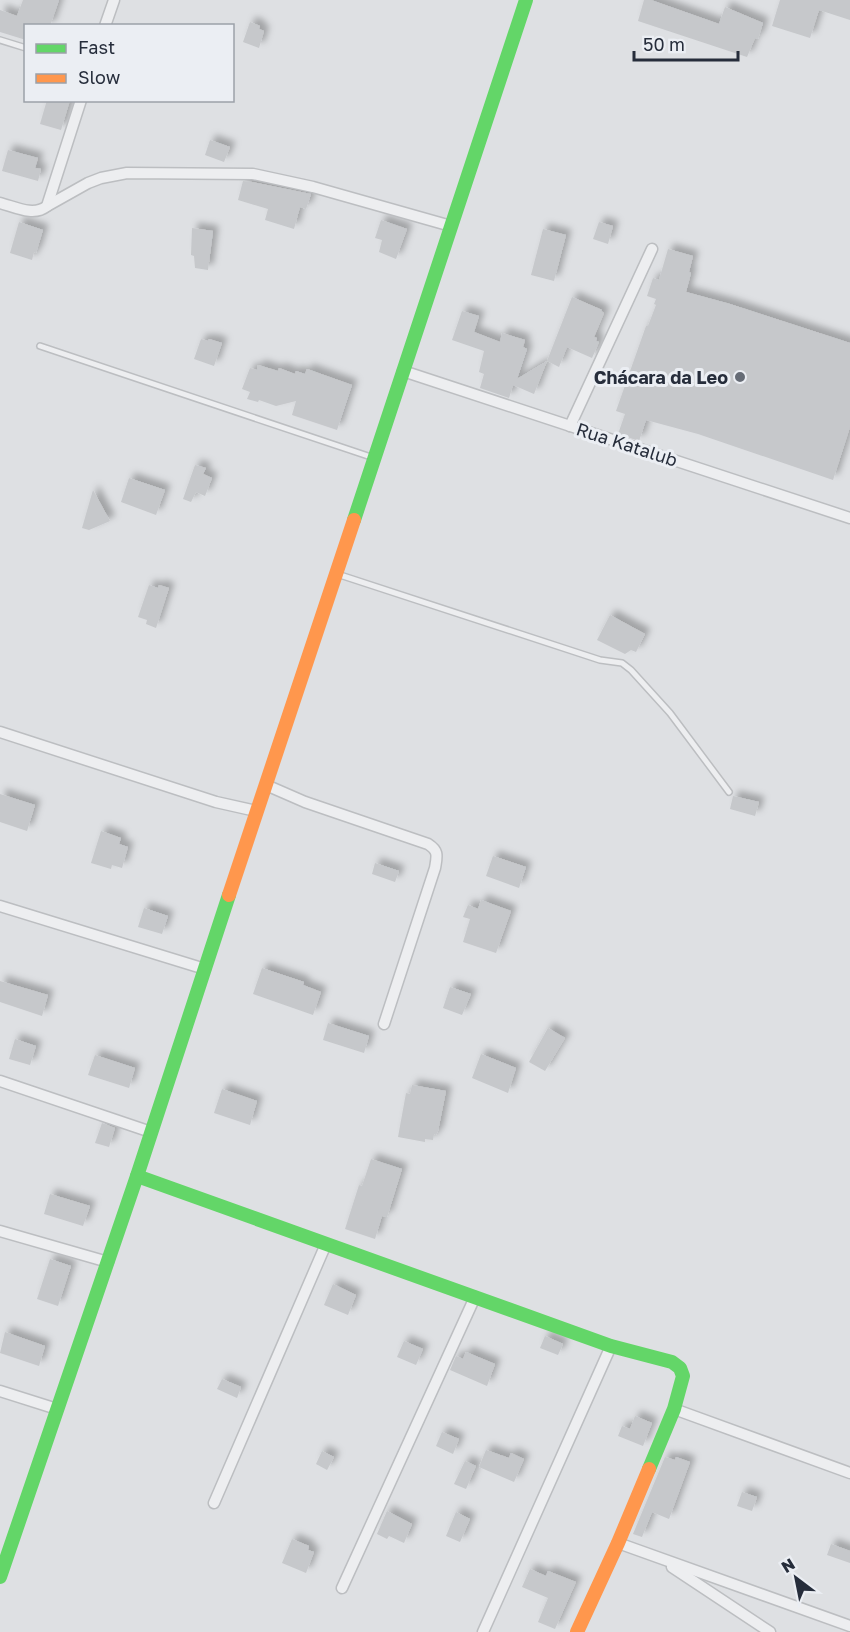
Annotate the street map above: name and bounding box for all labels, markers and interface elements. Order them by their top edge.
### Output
legend [24,24,234,102]
scale bar [634,24,738,62]
text: 50 m [643,33,685,55]
text: Fast [78,36,115,58]
text: Slow [78,66,121,88]
place label: Chácara da Leo [594,366,728,388]
marker: Chácara da Leo [733,370,747,384]
street label: Rua Katalub [574,417,680,471]
north arrow [766,1548,826,1608]
text: N [778,1554,799,1577]

